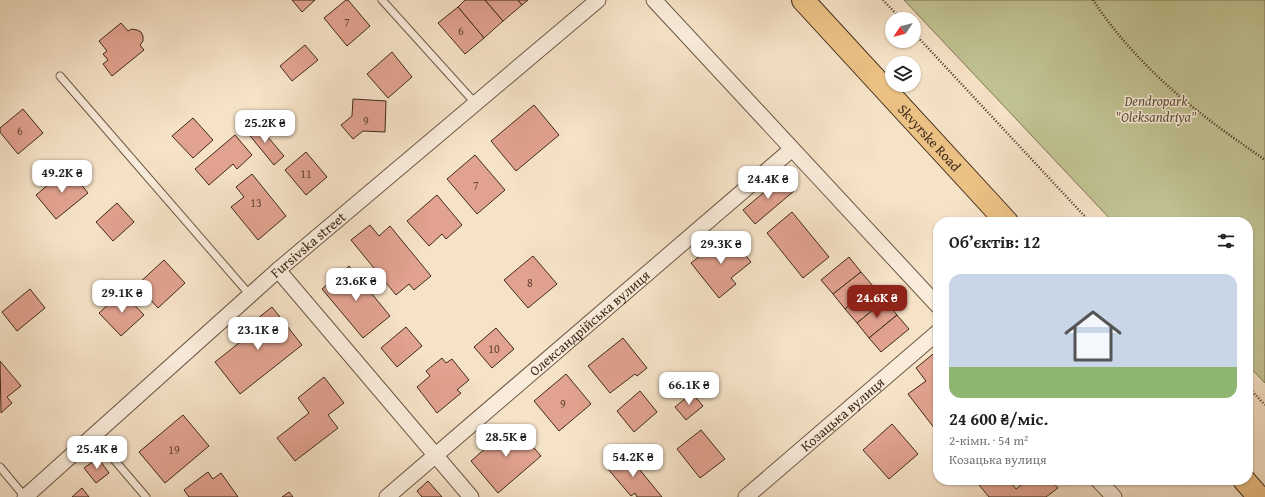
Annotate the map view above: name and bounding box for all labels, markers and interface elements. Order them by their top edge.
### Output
north arrow [885,12,921,48]
map controls [885,12,921,92]
house number: 7 [344,14,350,31]
house number: 6 [458,22,464,39]
button: layers [885,56,921,92]
park label: Dendropark "Oleksandriya" [1115,91,1197,127]
street label: Skvyrske Road [893,100,966,176]
pin: 25.2K ₴ [228,110,302,144]
house number: 9 [363,112,369,129]
text: 25.2K ₴ [244,113,286,132]
house number: 6 [17,122,23,139]
pin: 49.2K ₴ [25,160,99,194]
text: 49.2K ₴ [41,163,83,182]
house number: 11 [300,165,312,182]
pin: 24.4K ₴ [731,166,805,200]
text: 24.4K ₴ [747,169,789,188]
house number: 7 [473,177,479,194]
house number: 13 [250,194,262,211]
street label: Fursivska street [266,207,350,282]
text: Об’єктів: 12 [949,229,1040,254]
icon: filters [1215,230,1237,252]
pin: 29.3K ₴ [684,231,758,265]
text: 29.3K ₴ [700,234,742,253]
street label: Олександрійська вулиця [525,265,654,381]
pin: 23.6K ₴ [319,268,393,302]
text: 23.6K ₴ [335,271,377,290]
house number: 8 [527,274,533,291]
pin: 29.1K ₴ [85,280,159,314]
text: 29.1K ₴ [101,283,143,302]
pin: 24.6K ₴ [840,285,914,319]
text: 24.6K ₴ [856,288,898,307]
icon: home [1057,300,1129,372]
pin: 23.1K ₴ [221,317,295,351]
text: 23.1K ₴ [237,320,279,339]
house number: 10 [488,340,500,357]
pin: 66.1K ₴ [652,372,726,406]
street label: Козацька вулиця [796,372,889,456]
text: 66.1K ₴ [668,375,710,394]
house number: 9 [560,395,566,412]
text: 24 600 ₴/міс. [949,406,1048,431]
pin: 28.5K ₴ [469,424,543,458]
text: 28.5K ₴ [485,427,527,446]
text: 2-кімн. · 54 m² [949,431,1028,450]
pin: 25.4K ₴ [60,436,134,470]
text: 25.4K ₴ [76,439,118,458]
house number: 19 [168,441,180,458]
pin: 54.2K ₴ [596,444,670,478]
text: 54.2K ₴ [612,447,654,466]
text: Козацька вулиця [949,450,1047,469]

